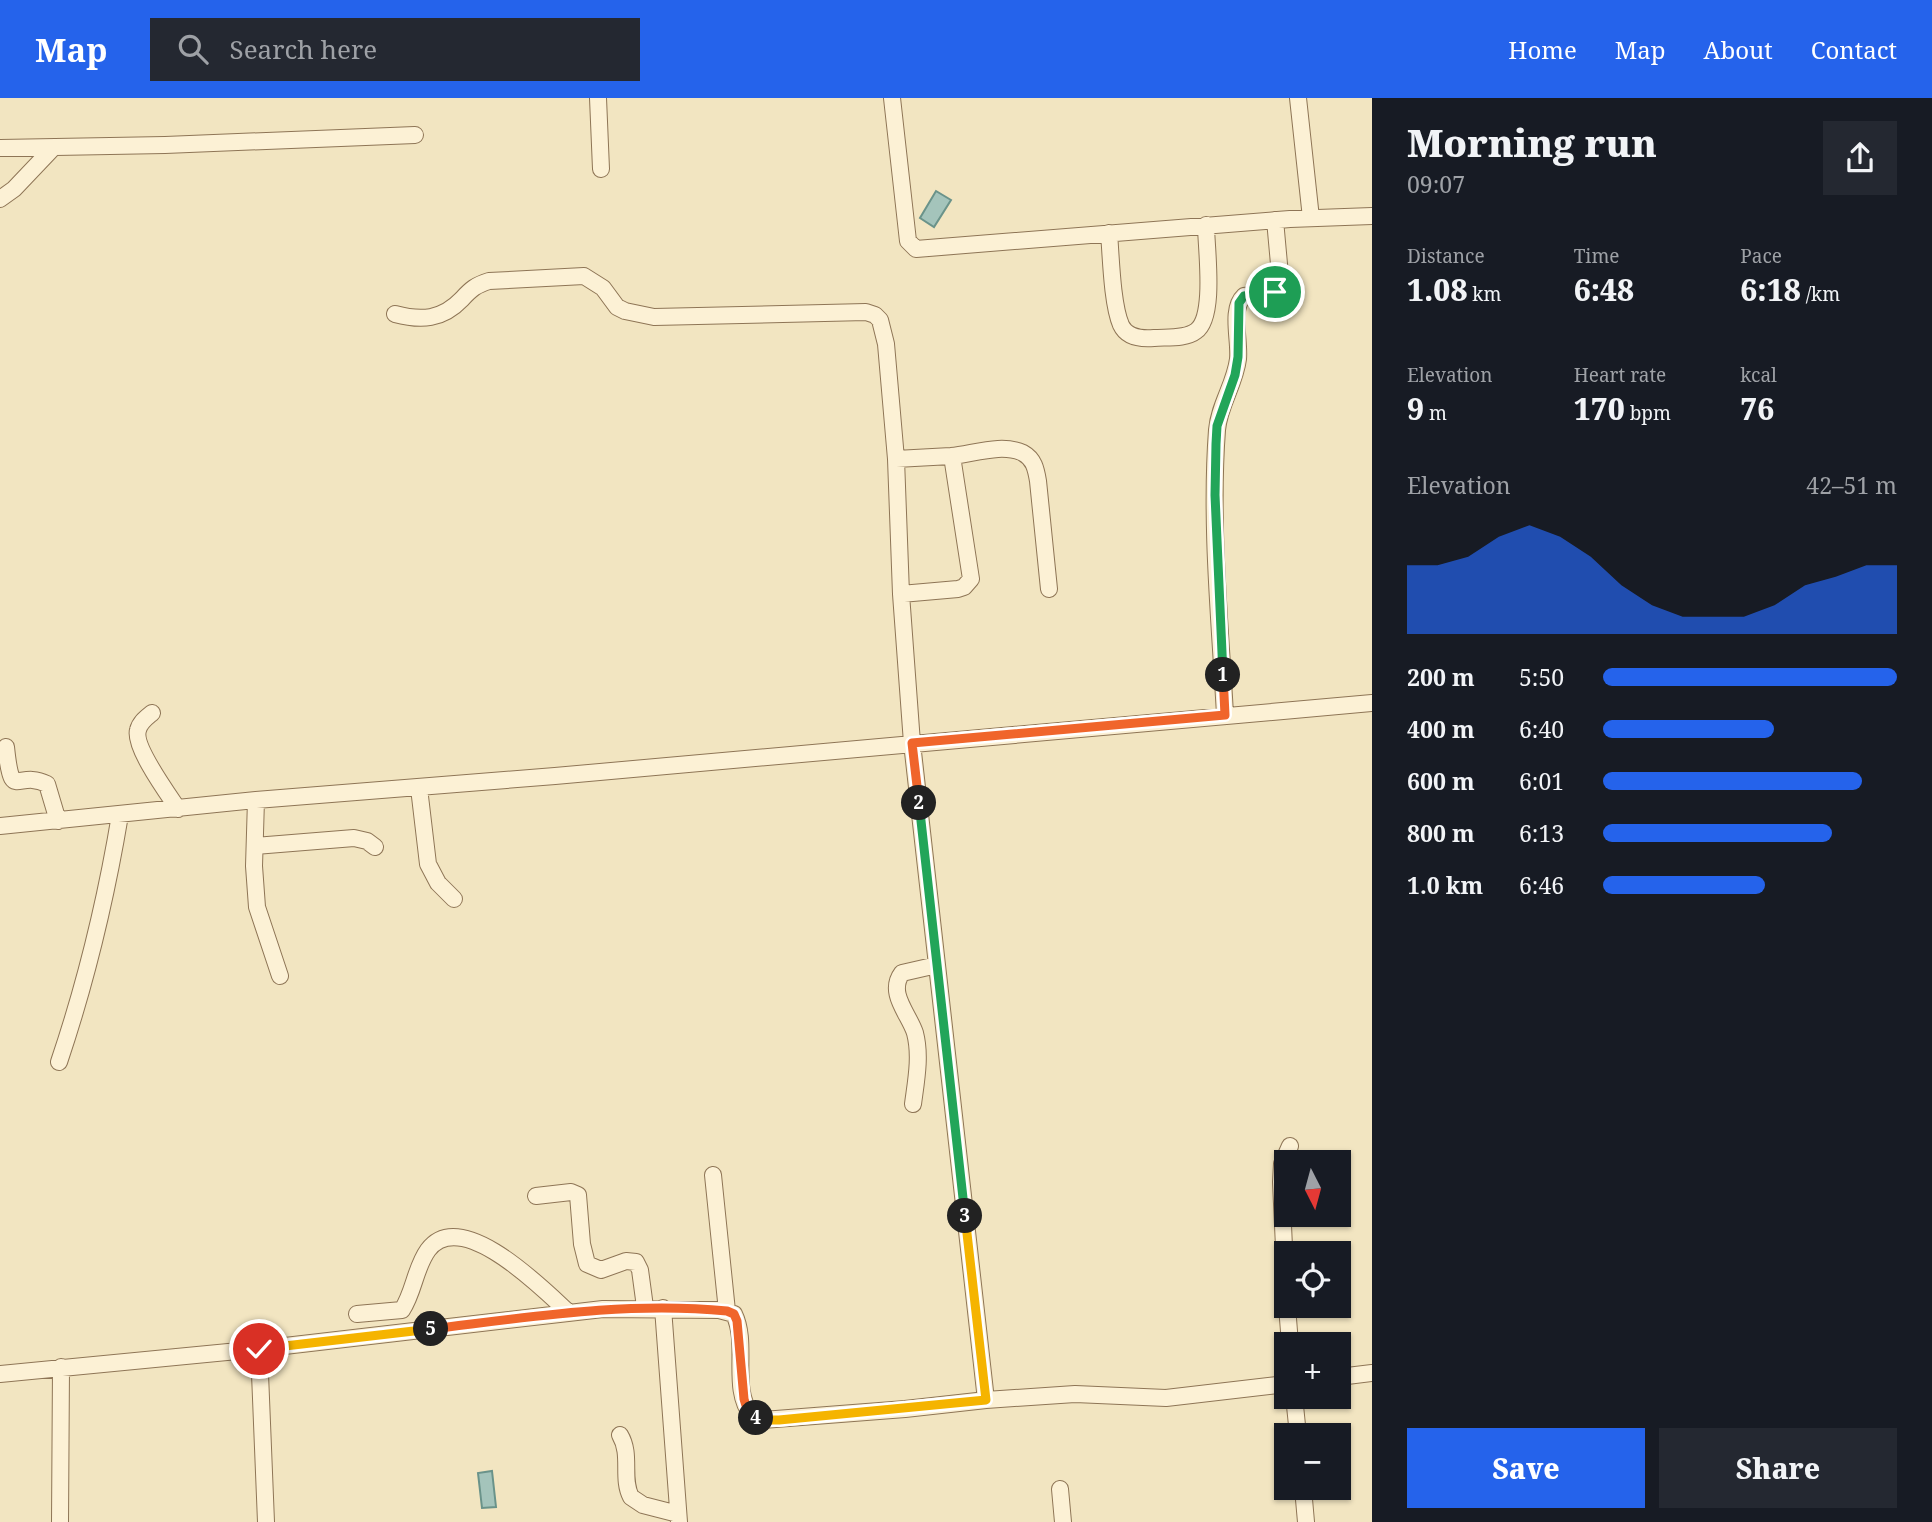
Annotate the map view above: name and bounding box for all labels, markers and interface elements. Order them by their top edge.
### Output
search box [150,18,640,81]
text: Map [35,27,108,72]
icon: search [174,30,212,68]
text: Search here [230,31,377,67]
text: Home [1508,33,1577,66]
text: Map [1615,33,1666,66]
text: About [1704,33,1773,66]
text: Contact [1811,33,1897,66]
text: Morning run [1407,116,1657,168]
button: share [1823,121,1897,195]
text: 09:07 [1407,168,1465,200]
text: Distance [1407,243,1485,269]
text: Time [1574,243,1620,269]
text: Pace [1740,243,1782,269]
pin [1245,262,1305,322]
text: 1.08 [1407,269,1467,310]
text: 6:48 [1574,269,1634,310]
text: 6:18 [1740,269,1801,310]
icon: arrive [1256,273,1294,311]
text: km [1467,281,1501,307]
text: /km [1801,281,1840,307]
text: Elevation [1407,362,1493,388]
text: Heart rate [1574,362,1666,388]
text: kcal [1740,362,1777,388]
text: 9 [1407,388,1424,429]
text: 170 [1574,388,1625,429]
text: 76 [1740,388,1774,429]
text: m [1424,400,1447,426]
text: bpm [1625,400,1671,426]
text: Elevation [1407,469,1511,501]
text: 42–51 m [1806,469,1897,501]
pin: 1 [1206,658,1240,692]
text: 1 [1217,661,1228,687]
text: 200 m [1407,661,1475,693]
text: 5:50 [1519,661,1564,693]
text: 400 m [1407,713,1475,745]
text: 6:40 [1519,713,1564,745]
text: 600 m [1407,765,1475,797]
text: 6:01 [1519,765,1564,797]
pin: 2 [902,786,936,820]
text: 2 [913,789,924,815]
text: 800 m [1407,817,1475,849]
text: 6:13 [1519,817,1564,849]
text: 1.0 km [1407,869,1483,901]
text: 6:46 [1519,869,1564,901]
north arrow [1274,1150,1351,1227]
map controls [1274,1150,1351,1500]
pin: 3 [948,1198,982,1234]
text: 3 [959,1202,970,1228]
button: locate [1274,1241,1351,1318]
pin: 5 [414,1312,448,1346]
text: 5 [425,1315,436,1341]
pin [229,1319,289,1379]
icon: check [240,1330,278,1368]
button: + [1274,1332,1351,1409]
pin: 4 [738,1400,774,1436]
text: 4 [750,1404,761,1430]
button: − [1274,1423,1351,1500]
button: Save [1407,1428,1645,1508]
button: Share [1659,1428,1897,1508]

